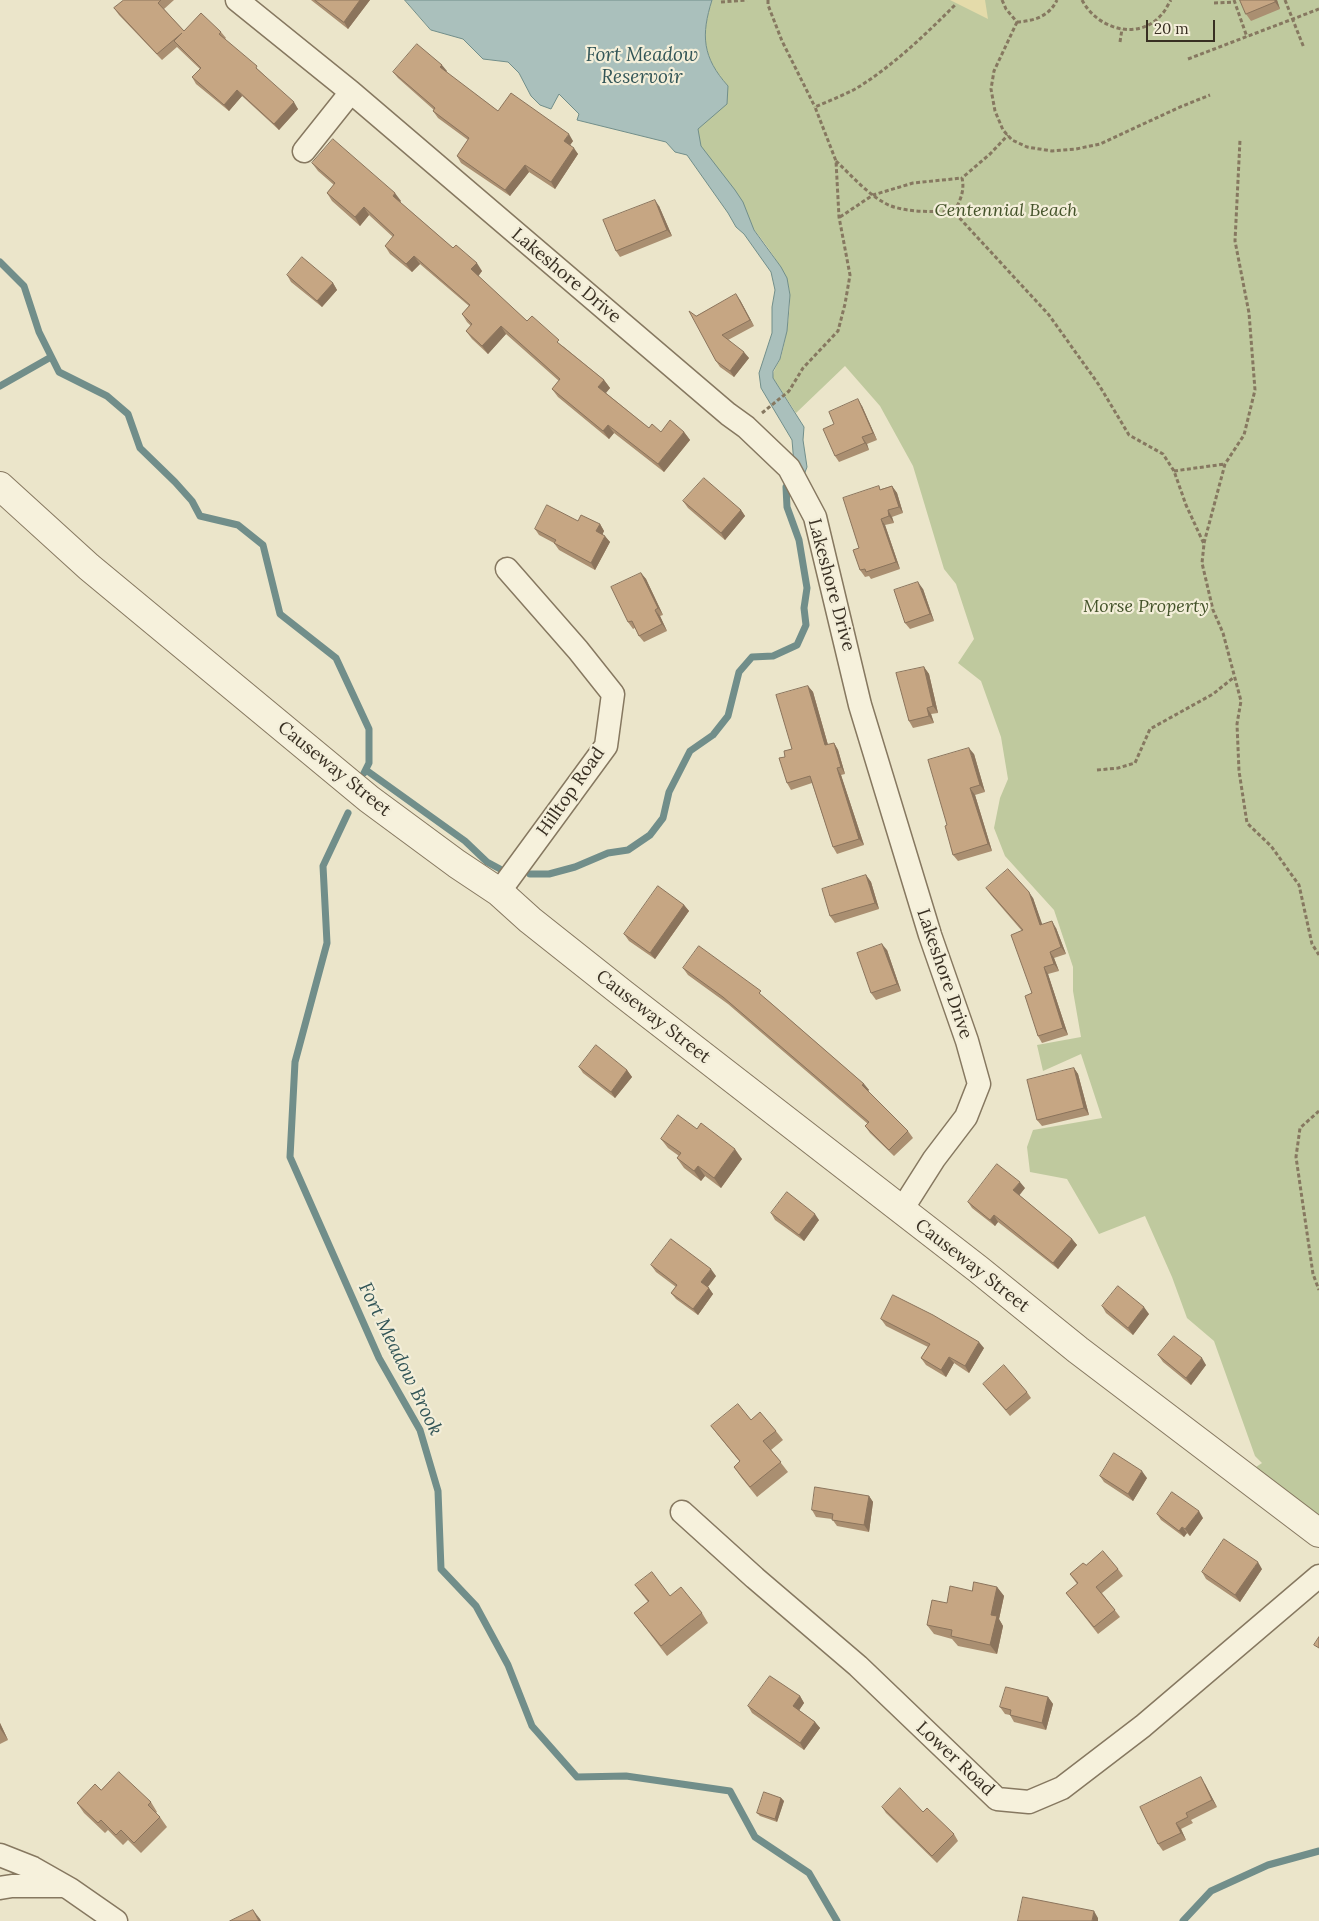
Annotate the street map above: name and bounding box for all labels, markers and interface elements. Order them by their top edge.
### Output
scale bar [1149,10,1218,42]
text: 20 m [1154,19,1189,38]
water label: Fort Meadow Reservoir [586,45,698,89]
park label: Centennial Beach [934,200,1078,222]
street label: Lakeshore Drive [507,224,625,328]
street label: Lakeshore Drive [803,516,859,654]
park label: Morse Property [1083,596,1209,618]
street label: Causeway Street [273,717,395,821]
street label: Hilltop Road [532,743,610,841]
street label: Lakeshore Drive [912,906,976,1042]
street label: Causeway Street [592,966,714,1068]
street label: Causeway Street [911,1215,1033,1317]
water label: Fort Meadow Brook [353,1279,447,1439]
street label: Lower Road [911,1717,999,1801]

